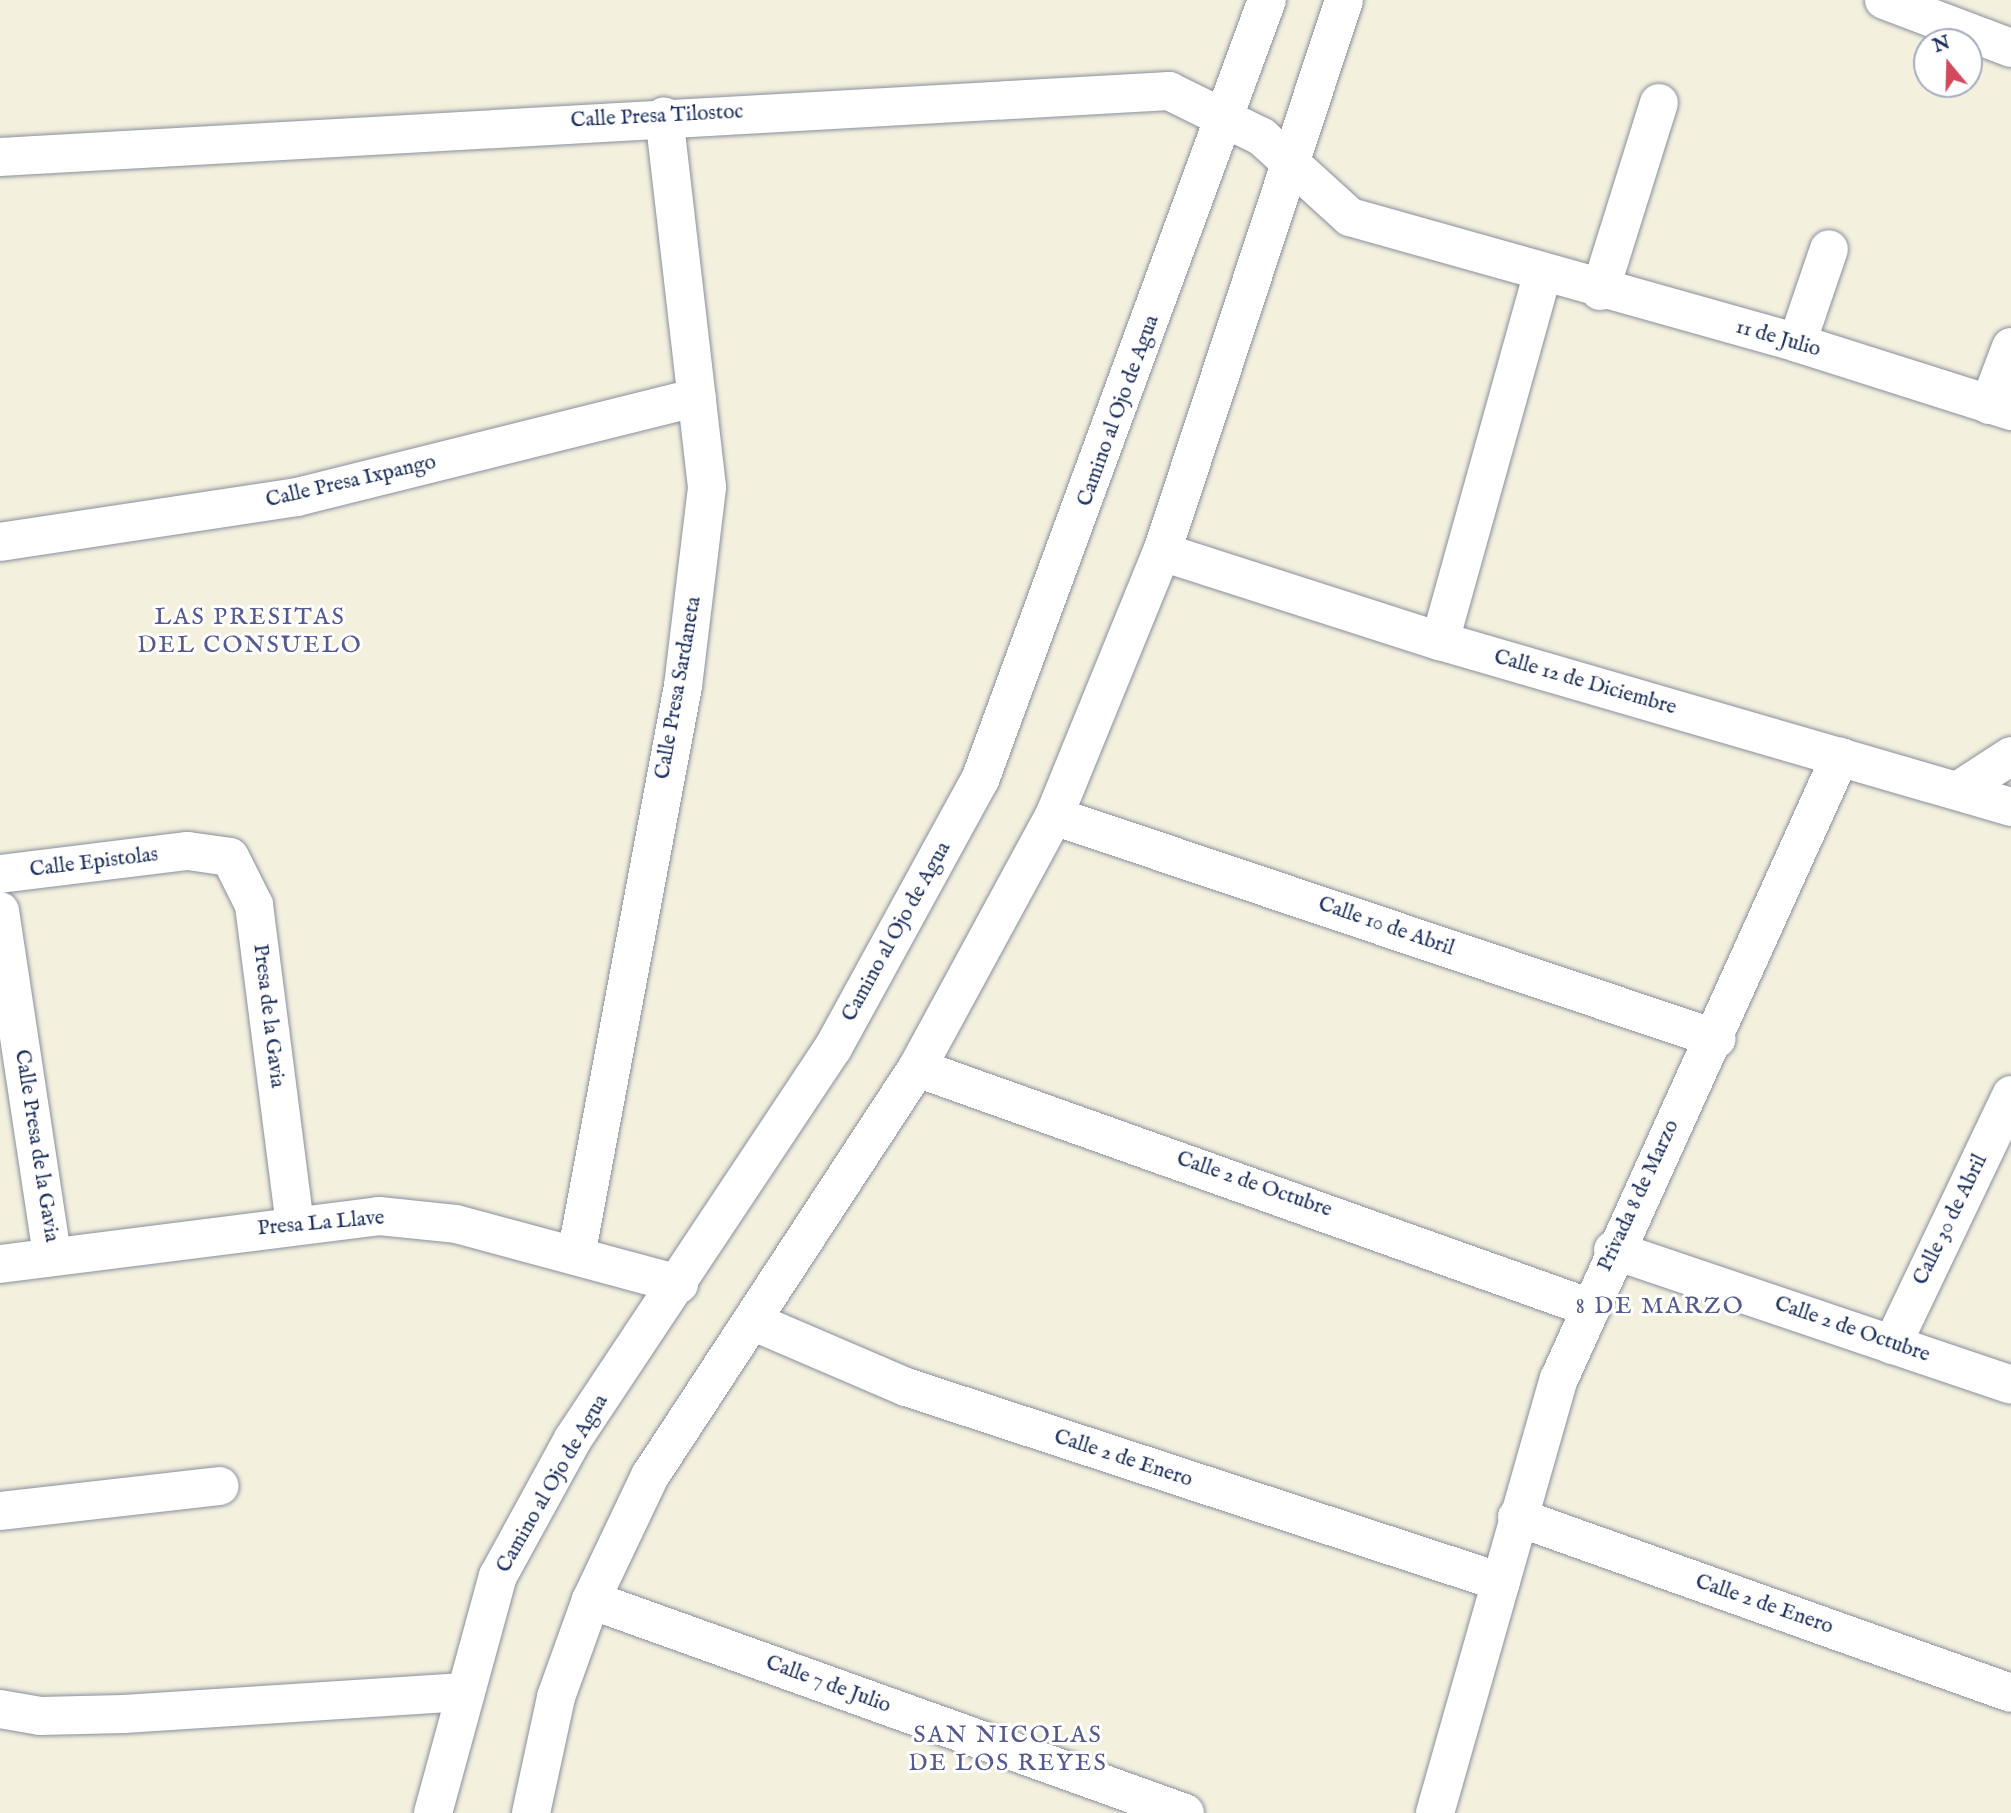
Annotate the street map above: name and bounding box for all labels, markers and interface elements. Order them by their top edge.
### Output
north arrow [1913,28,1983,98]
text: N [1930,31,1953,59]
street label: Calle Presa Tilostoc [570,100,744,134]
street label: Camino al Ojo de Agua [1073,312,1165,510]
street label: 11 de Julio [1733,315,1823,363]
street label: Calle Presa Ixpango [264,450,438,514]
street label: Calle Presa Sardaneta [651,595,707,781]
district label: LAS PRESITAS DEL CONSUELO [139,604,361,660]
street label: Calle 12 de Diciembre [1491,645,1679,721]
street label: Camino al Ojo de Agua [837,838,957,1026]
street label: Calle Epistolas [28,843,160,883]
street label: Calle 10 de Abril [1315,892,1457,962]
street label: Presa de la Gavia [247,943,289,1089]
street label: Calle Presa de la Gavia [8,1048,64,1244]
street label: Privada 8 de Marzo [1593,1116,1685,1276]
street label: Calle 2 de Octubre [1173,1147,1335,1223]
street label: Calle 30 de Abril [1908,1151,1994,1289]
street label: Presa La Llave [256,1206,386,1242]
street label: Calle 2 de Octubre [1771,1292,1933,1368]
district label: 8 DE MARZO [1577,1293,1743,1321]
street label: Camino al Ojo de Agua [492,1390,614,1578]
street label: Calle 2 de Enero [1051,1425,1195,1493]
street label: Calle 2 de Enero [1692,1570,1836,1640]
street label: Calle 7 de Julio [762,1651,894,1719]
district label: SAN NICOLAS DE LOS REYES [910,1722,1106,1778]

